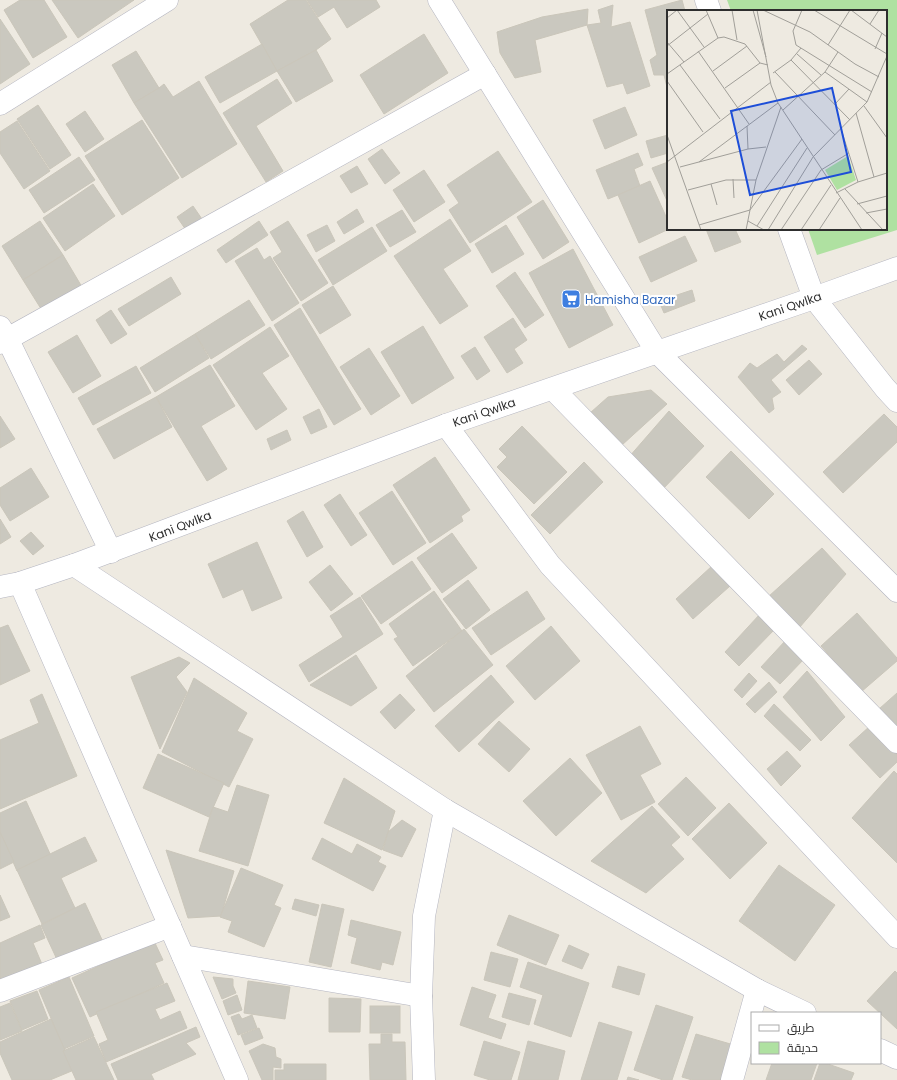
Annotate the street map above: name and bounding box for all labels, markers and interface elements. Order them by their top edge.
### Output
inset map [667,10,887,230]
street label: Kani Qwlka [756,287,824,325]
supermarket icon: Hamisha Bazar [560,288,582,310]
place label: Hamisha Bazar [585,291,676,308]
street label: Kani Qwlka [450,393,518,431]
street label: Kani Qwlka [146,506,214,546]
legend [751,1012,881,1064]
text: طريق [787,1019,815,1036]
text: حديقة [787,1039,818,1056]

